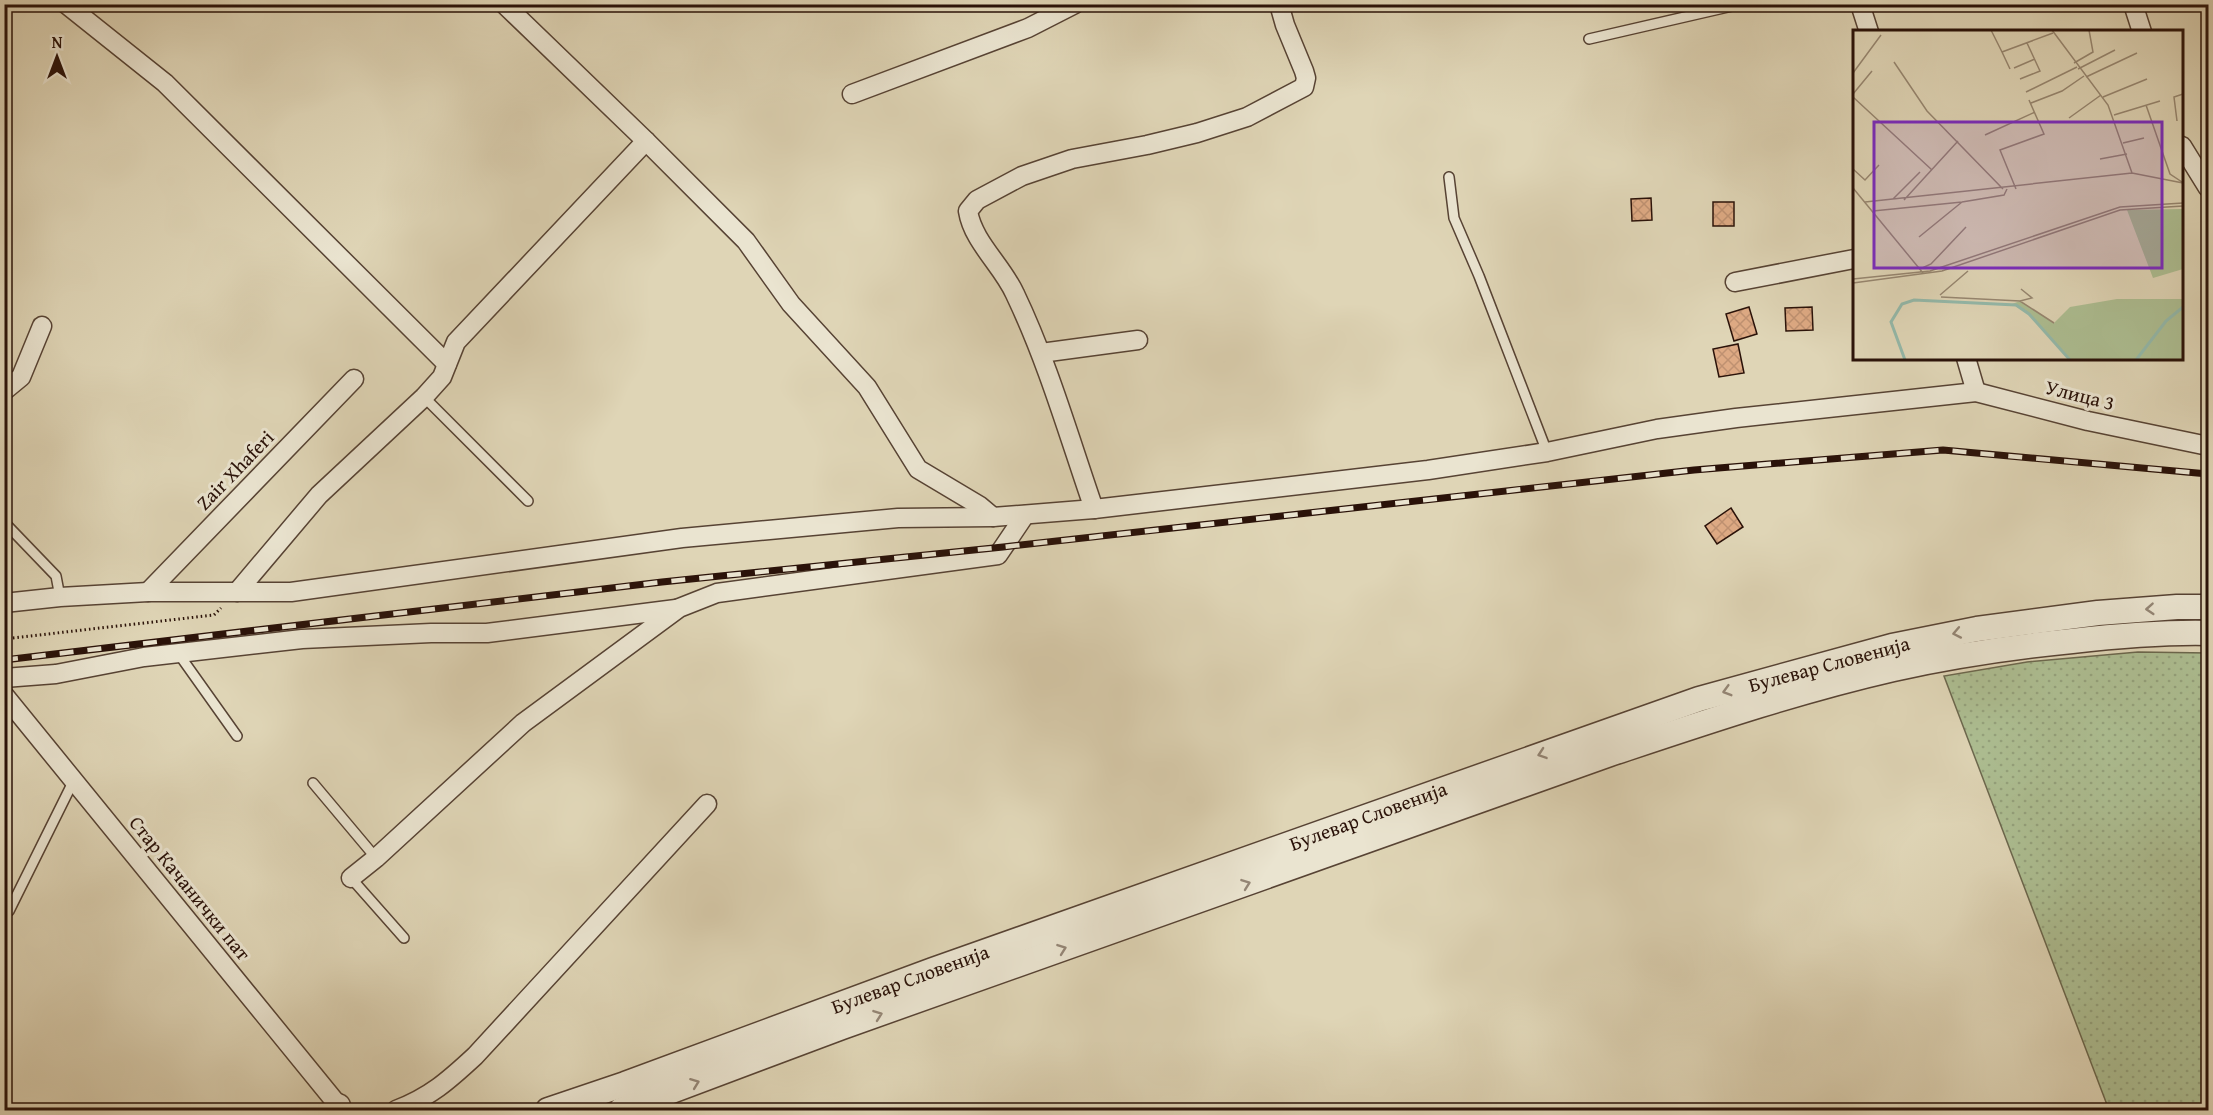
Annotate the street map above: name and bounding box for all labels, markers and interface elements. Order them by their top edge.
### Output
north arrow [27,27,87,87]
text: N [52,30,63,54]
inset map [1853,30,2183,360]
street label: Улица 3 [2043,372,2118,417]
street label: Zair Xhaferi [189,423,280,516]
one-way arrow [2146,602,2155,615]
one-way arrow [1952,626,1962,639]
street label: Булевар Словенија [1745,628,1913,699]
one-way arrow [1722,684,1733,696]
one-way arrow [1537,746,1548,759]
street label: Булевар Словенија [1285,773,1451,858]
street label: Стар Качанички пат [123,809,258,967]
one-way arrow [1240,879,1250,892]
street label: Булевар Словенија [827,936,993,1021]
one-way arrow [1056,944,1067,957]
one-way arrow [872,1009,883,1022]
one-way arrow [689,1077,700,1090]

